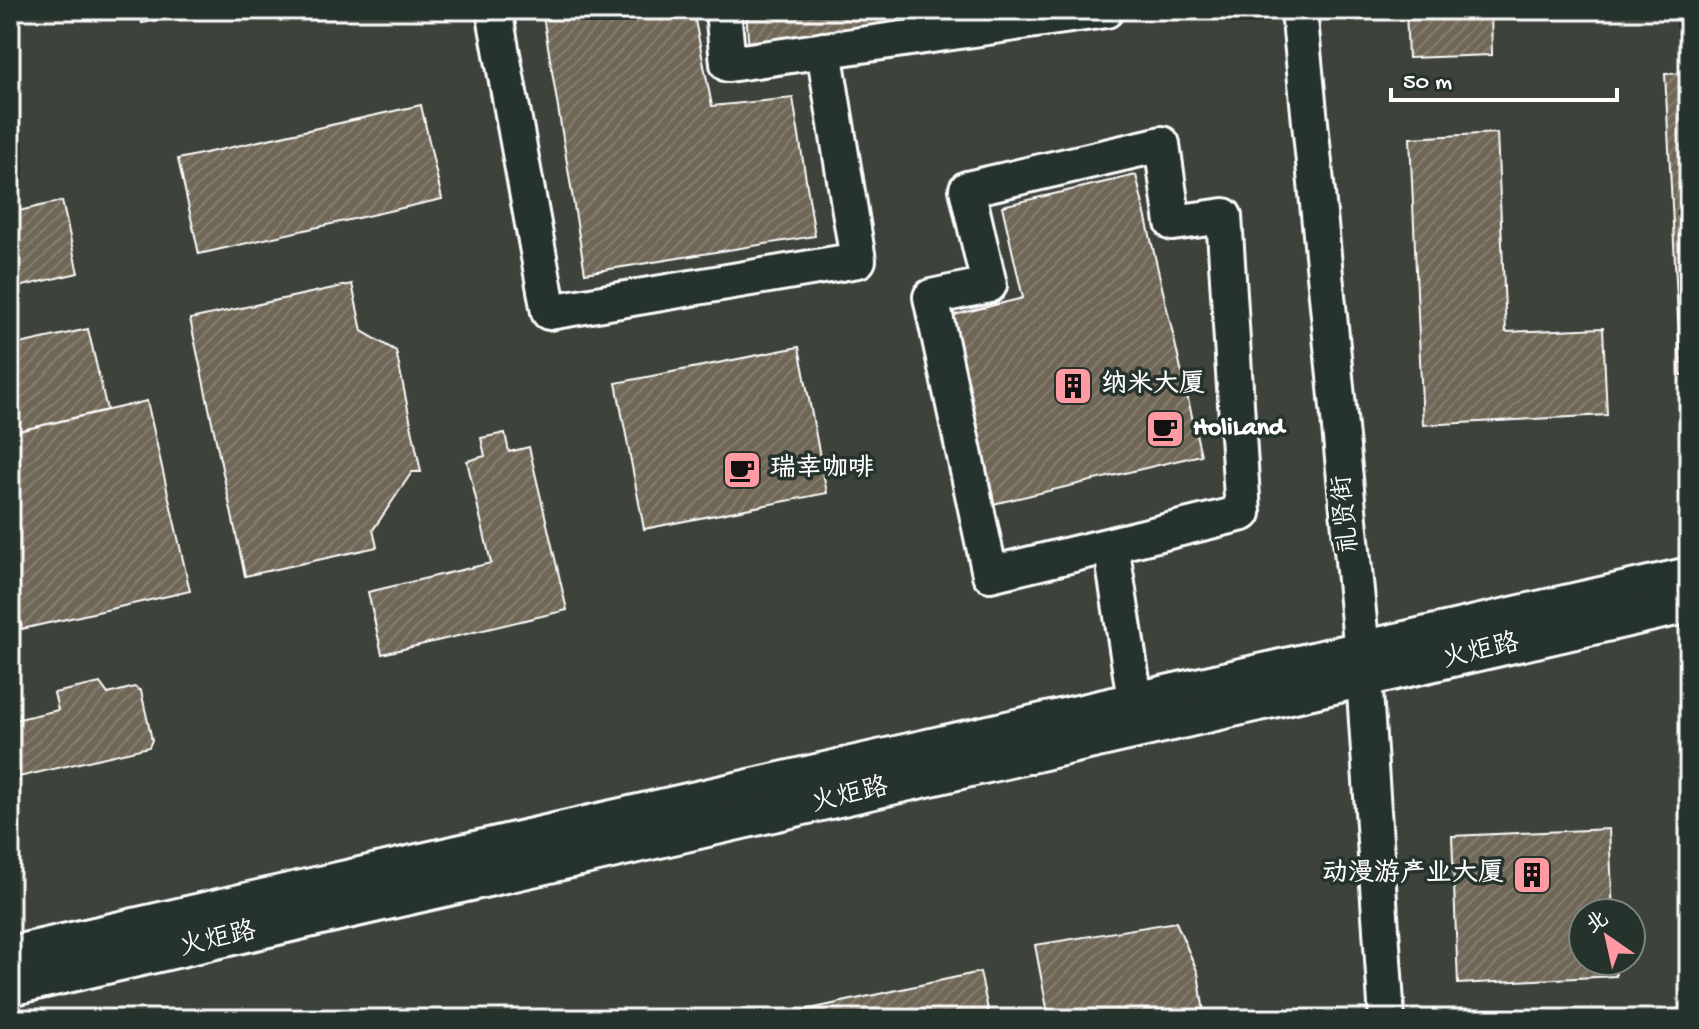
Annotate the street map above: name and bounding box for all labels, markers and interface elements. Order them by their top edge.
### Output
scale bar [1391,52,1617,102]
text: 50 m [1403,69,1452,98]
building icon: 纳米大厦 [1052,365,1094,407]
place label: 纳米大厦 [1101,369,1205,402]
cafe icon: HoliLand [1144,408,1186,450]
place label: HoliLand [1193,414,1287,445]
cafe icon: 瑞幸咖啡 [721,449,763,491]
place label: 瑞幸咖啡 [770,453,874,486]
street label: 礼贤街 [1328,474,1367,555]
street label: 火炬路 [1439,627,1522,677]
street label: 火炬路 [808,771,891,821]
building icon: 动漫游产业大厦 [1511,854,1553,896]
place label: 动漫游产业大厦 [1322,858,1504,891]
north arrow [1567,897,1647,977]
text: 北 [1582,907,1614,941]
street label: 火炬路 [176,915,259,965]

